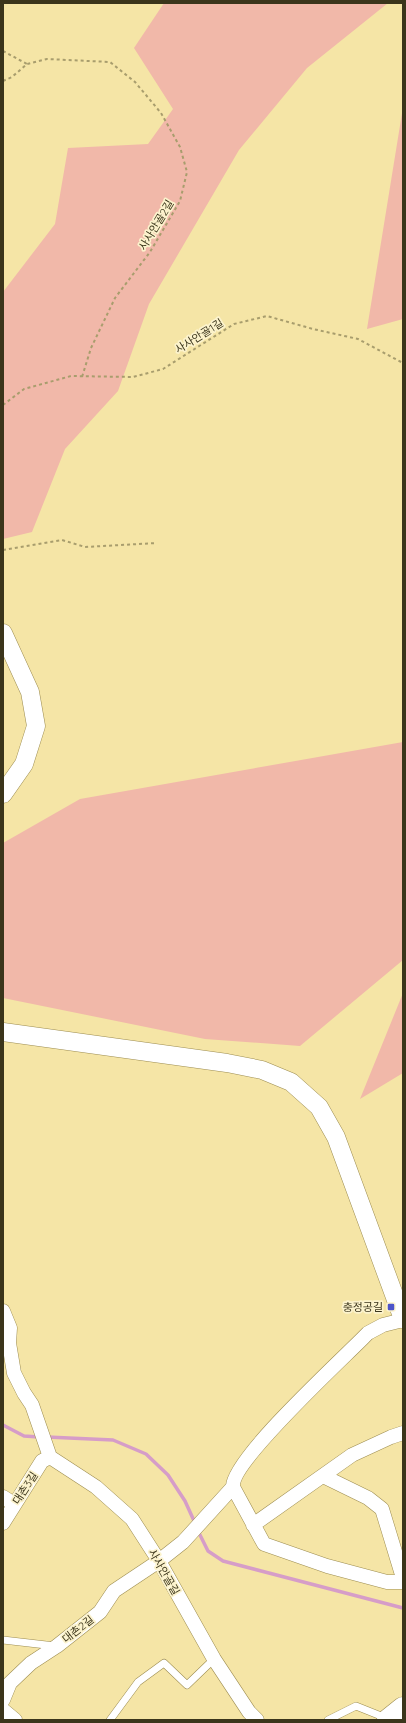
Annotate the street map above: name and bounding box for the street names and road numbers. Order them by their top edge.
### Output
street label: 사사안골2길 [135,197,177,253]
street label: 사사안골1길 [172,316,226,356]
street label: 대촌3길 [9,1469,41,1507]
street label: 사사안골길 [145,1547,183,1597]
street label: 대촌2길 [59,1612,97,1646]

